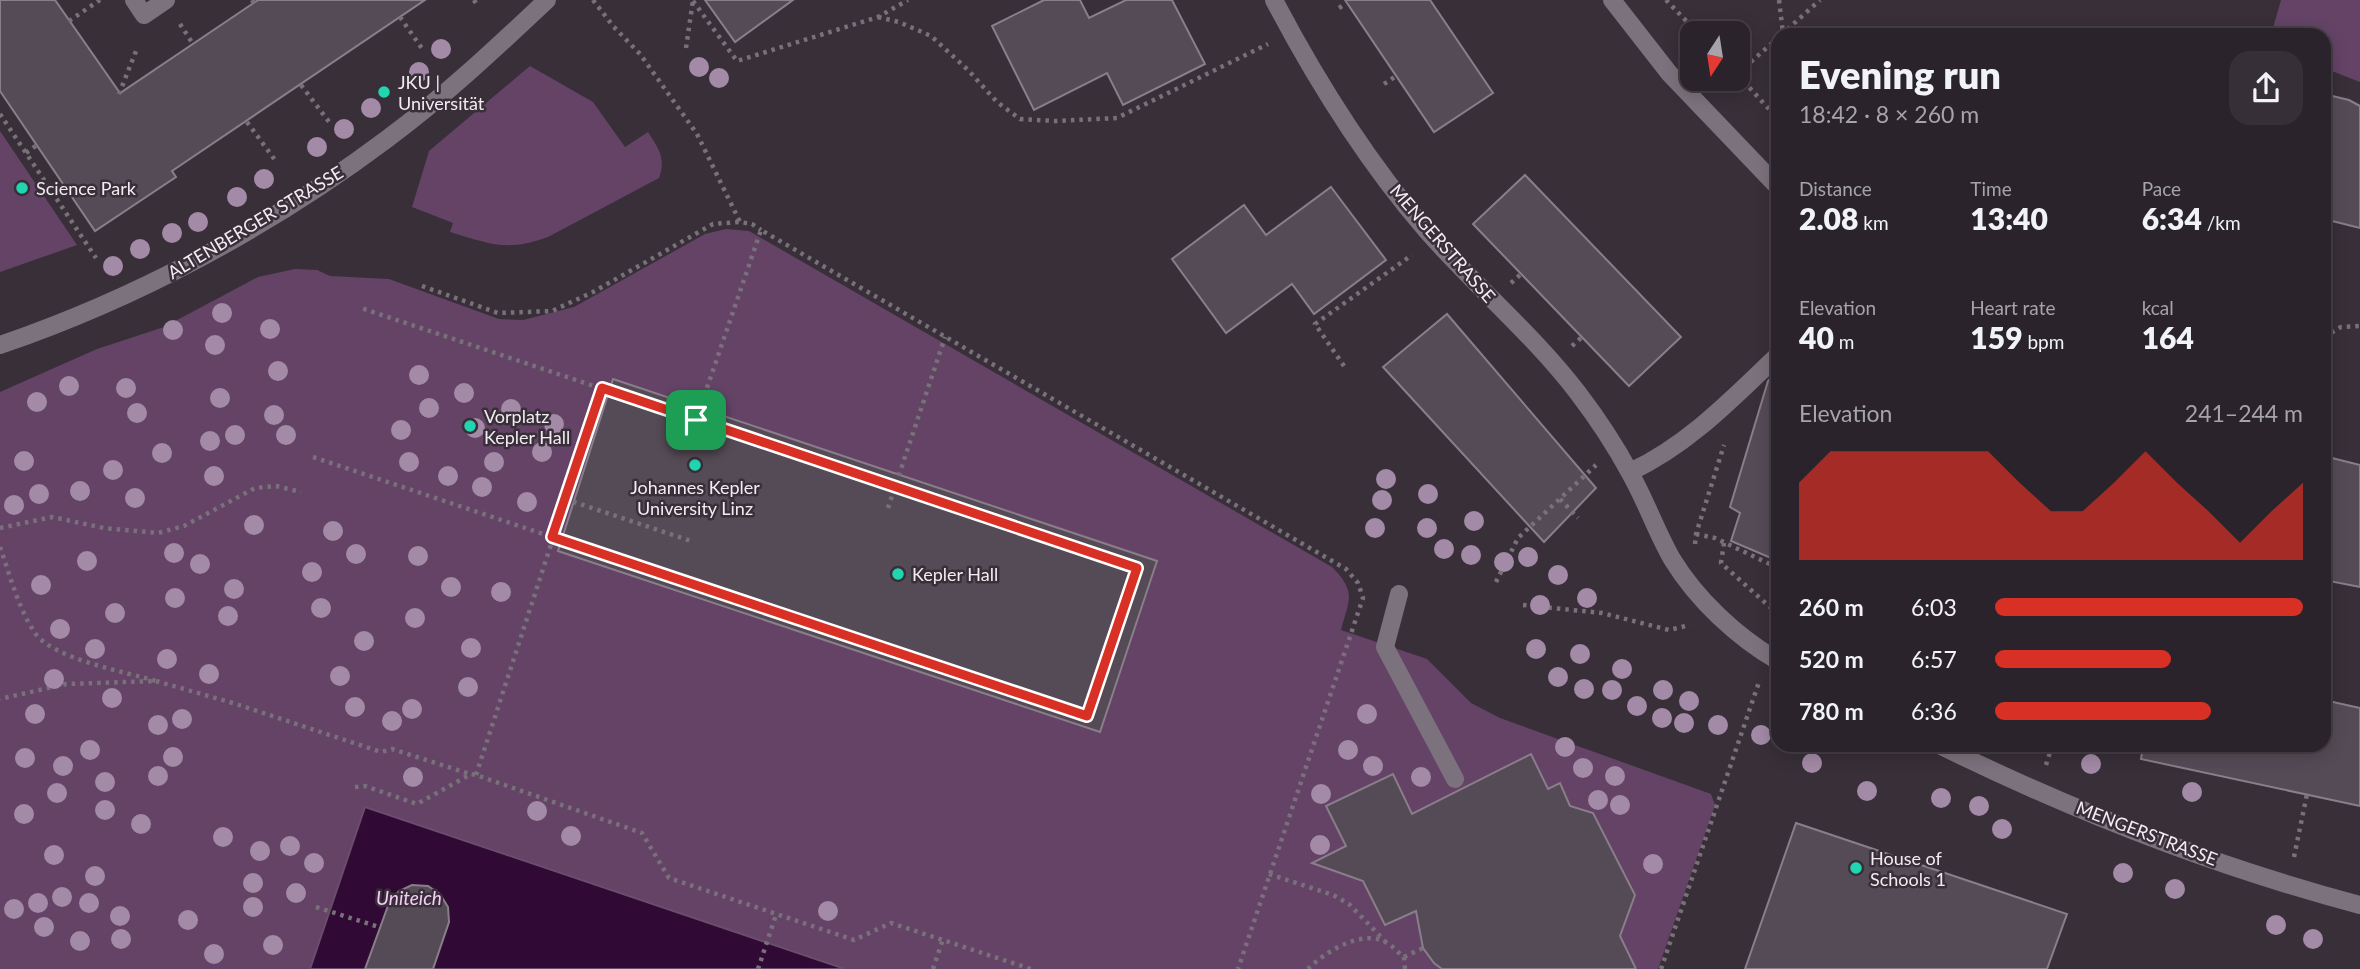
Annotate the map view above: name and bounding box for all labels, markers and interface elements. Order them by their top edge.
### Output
north arrow [1680,21,1750,91]
map controls [1680,21,1750,91]
text: Evening run [1799,51,2001,97]
button: share [2229,51,2303,125]
place label: JKU | Universität [398,71,485,114]
marker: JKU | Universität [376,84,392,100]
text: 18:42 · 8 × 260 m [1799,100,1979,128]
street label: ALTENBERGER STRASSE [163,161,347,283]
place label: Science Park [36,177,137,199]
text: Distance [1799,177,1872,200]
text: Time [1970,177,2012,200]
text: Pace [2142,177,2181,200]
street label: MENGERSTRASSE [1386,179,1500,307]
marker: Science Park [14,180,30,196]
text: 2.08 [1799,200,1858,236]
text: 13:40 [1970,200,2048,236]
text: 6:34 [2142,200,2202,236]
text: km [1858,211,1889,234]
text: /km [2202,211,2241,234]
text: Elevation [1799,296,1876,319]
text: Heart rate [1970,296,2056,319]
text: kcal [2142,296,2174,319]
text: 40 [1799,319,1834,355]
text: 159 [1970,319,2023,355]
text: 164 [2142,319,2194,355]
text: m [1834,330,1854,353]
text: bpm [2023,330,2064,353]
pin [666,390,726,450]
text: Elevation [1799,399,1892,427]
text: 241–244 m [2185,399,2303,427]
icon: arrive [677,401,715,439]
place label: Vorplatz Kepler Hall [484,405,570,448]
marker: Vorplatz Kepler Hall [462,418,478,434]
marker: Johannes Kepler University Linz [687,457,703,473]
place label: Johannes Kepler University Linz [630,476,760,519]
place label: Kepler Hall [912,563,998,585]
marker: Kepler Hall [890,566,906,582]
text: 260 m [1799,593,1864,621]
text: 6:03 [1911,593,1957,621]
text: 520 m [1799,645,1864,673]
text: 6:57 [1911,645,1957,673]
text: 780 m [1799,697,1864,725]
text: 6:36 [1911,697,1957,725]
street label: MENGERSTRASSE [2073,796,2221,870]
place label: House of Schools 1 [1870,847,1946,890]
marker: House of Schools 1 [1848,860,1864,876]
water label: Uniteich [376,886,442,909]

